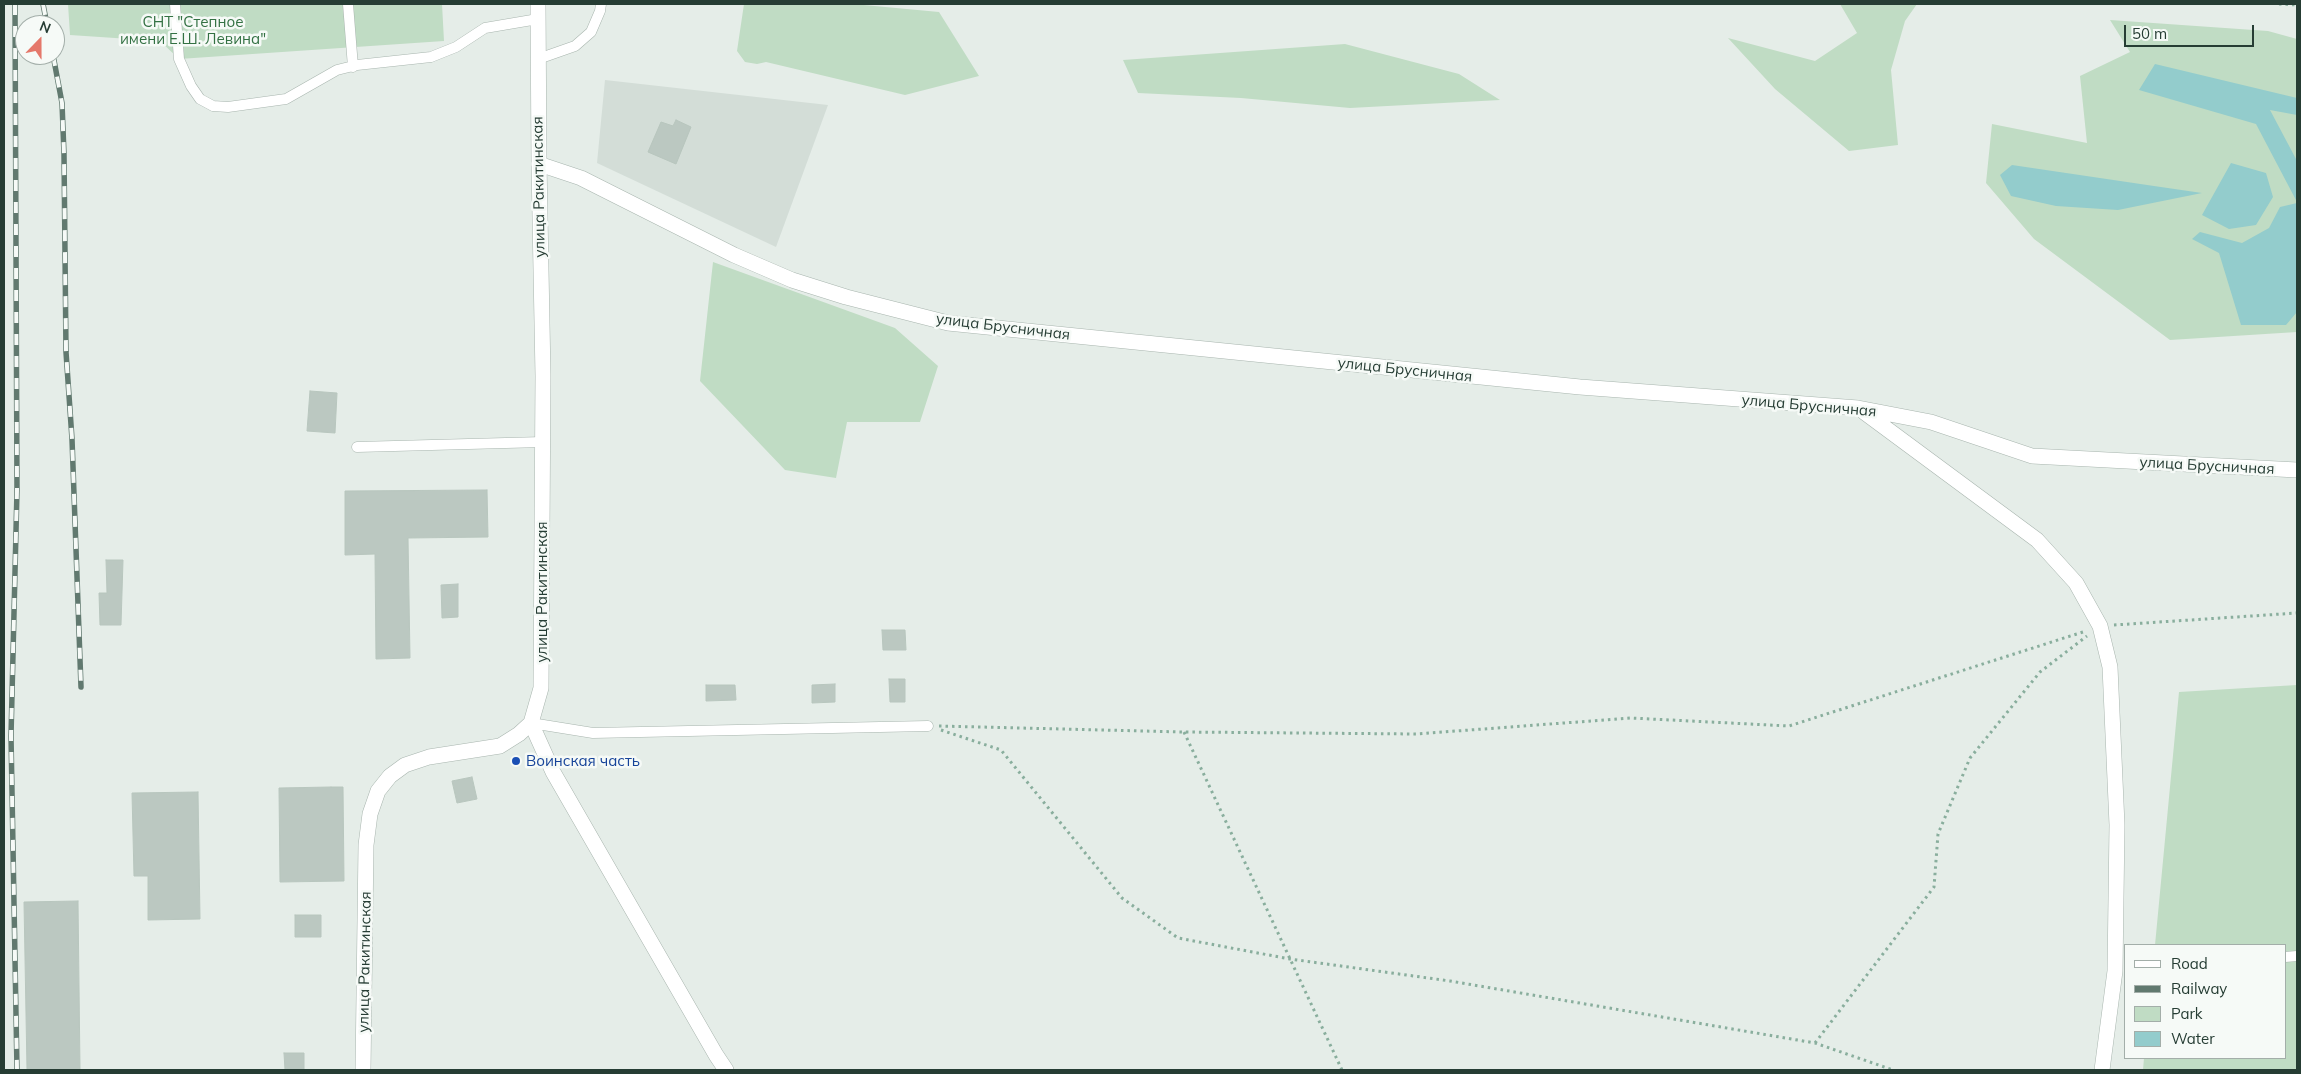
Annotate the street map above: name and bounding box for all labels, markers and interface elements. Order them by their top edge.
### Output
park label: СНТ "Степное имени Е.Ш. Левина" [120,13,266,48]
north arrow [15,15,65,65]
scale bar [2126,15,2256,47]
text: N [37,17,54,37]
text: 50 m [2132,24,2167,43]
street label: улица Ракитинская [529,116,549,258]
street label: улица Брусничная [935,310,1071,344]
street label: улица Брусничная [1337,354,1473,386]
street label: улица Брусничная [1741,391,1877,421]
street label: улица Брусничная [2139,453,2275,479]
street label: улица Ракитинская [533,521,551,663]
place label: Воинская часть [526,752,640,770]
marker: Воинская часть [510,755,522,767]
street label: улица Ракитинская [355,891,375,1033]
legend [2124,944,2286,1059]
text: Road [2171,954,2208,973]
text: Railway [2171,979,2227,998]
text: Park [2171,1004,2203,1023]
text: Water [2171,1029,2215,1048]

